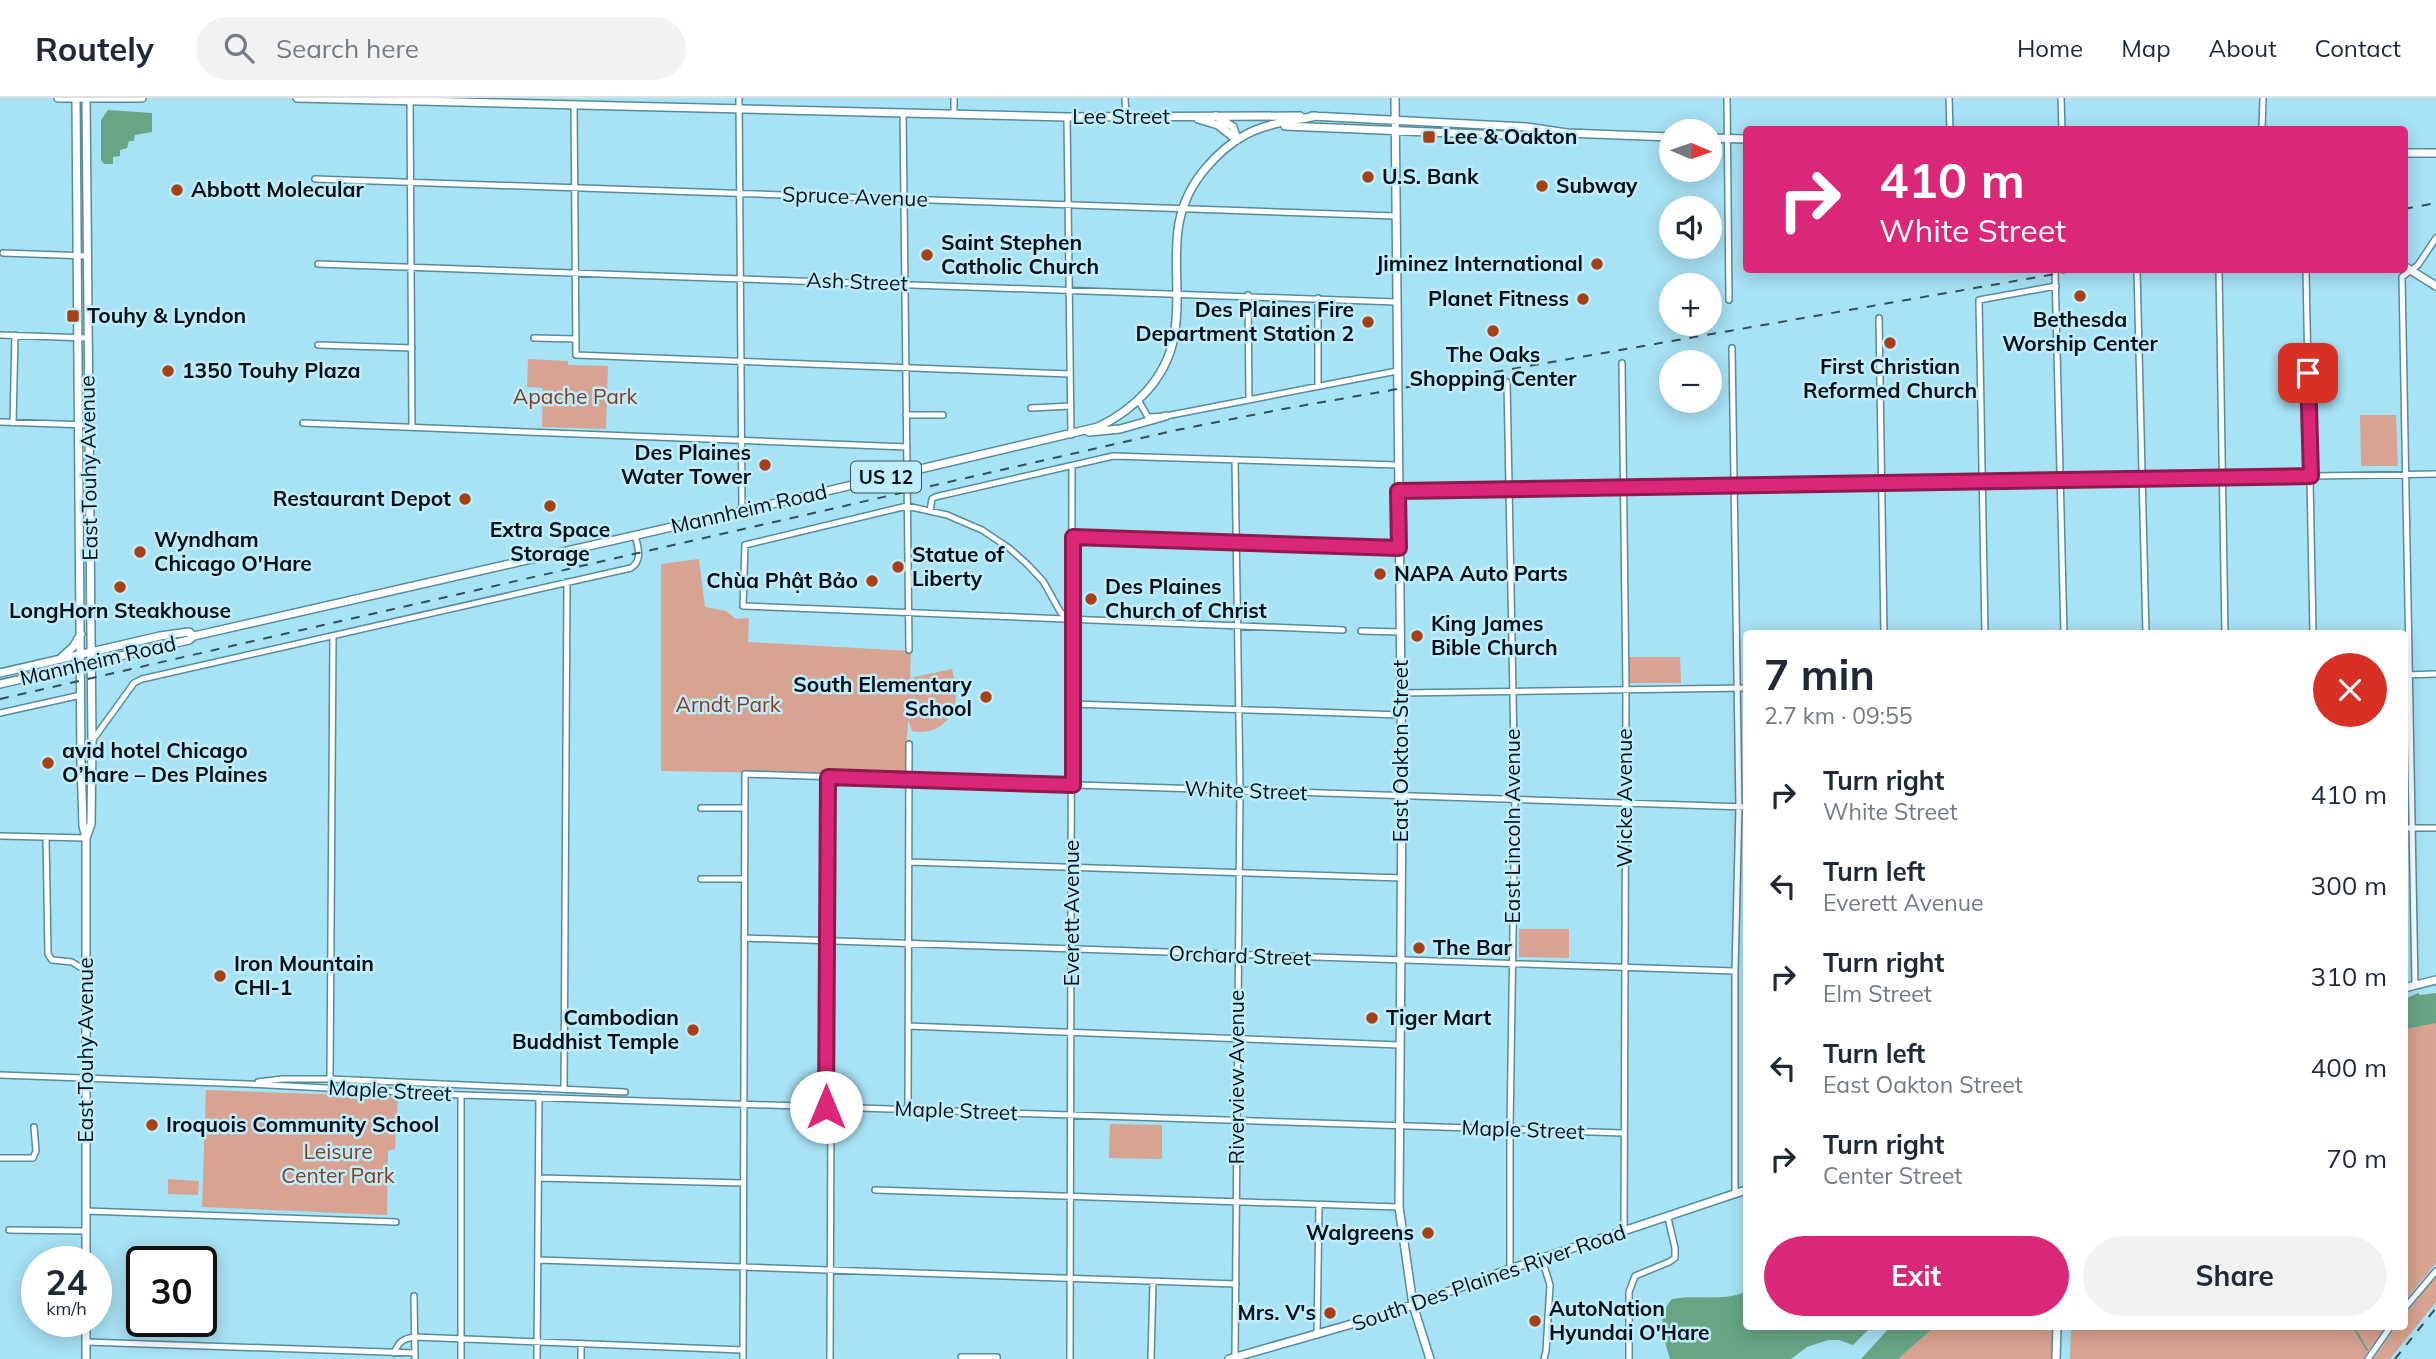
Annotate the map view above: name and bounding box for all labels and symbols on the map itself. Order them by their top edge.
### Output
street label: Lee Street [1072,103,1170,129]
north arrow [1659,119,1722,182]
place label: Lee & Oakton [1443,123,1577,149]
marker: Lee & Oakton [1421,129,1437,145]
place label: U.S. Bank [1382,163,1479,189]
marker: U.S. Bank [1360,169,1376,185]
place label: Subway [1556,172,1638,198]
place label: Abbott Molecular [191,176,364,202]
marker: Subway [1534,178,1550,194]
street label: Spruce Avenue [782,180,928,212]
marker: Abbott Molecular [169,182,185,198]
place label: Saint Stephen Catholic Church [941,229,1099,279]
marker: Saint Stephen Catholic Church [919,247,935,263]
place label: Jiminez International [1376,250,1583,276]
marker: Jiminez International [1589,256,1605,272]
street label: Ash Street [806,266,908,296]
place label: Planet Fitness [1428,285,1569,311]
marker: Bethesda Worship Center [2072,288,2088,304]
marker: Planet Fitness [1575,291,1591,307]
place label: Des Plaines Fire Department Station 2 [1136,296,1354,346]
place label: Touhy & Lyndon [87,302,246,328]
place label: Bethesda Worship Center [2002,306,2159,356]
marker: Touhy & Lyndon [65,308,81,324]
marker: Des Plaines Fire Department Station 2 [1360,314,1376,330]
marker: The Oaks Shopping Center [1485,323,1501,339]
marker: First Christian Reformed Church [1882,335,1898,351]
place label: The Oaks Shopping Center [1409,341,1577,391]
pin [2278,343,2338,403]
place label: First Christian Reformed Church [1803,353,1977,403]
place label: 1350 Touhy Plaza [182,357,361,383]
marker: 1350 Touhy Plaza [160,363,176,379]
street label: East Touhy Avenue [73,375,103,561]
park label: Apache Park [513,383,637,409]
place label: Des Plaines Water Tower [621,439,752,489]
marker: Des Plaines Water Tower [757,457,773,473]
road number: US 12 [851,462,921,492]
street label: Mannheim Road [668,477,829,539]
place label: Restaurant Depot [273,485,451,511]
marker: Restaurant Depot [457,491,473,507]
marker: Extra Space Storage [542,498,558,514]
place label: Extra Space Storage [490,516,610,566]
place label: Wyndham Chicago O'Hare [154,526,312,576]
place label: Statue of Liberty [912,541,1005,591]
marker: Wyndham Chicago O'Hare [132,544,148,560]
marker: Statue of Liberty [890,559,906,575]
place label: NAPA Auto Parts [1394,560,1568,586]
marker: NAPA Auto Parts [1372,566,1388,582]
place label: Chùa Phật Bảo [706,567,858,593]
marker: Chùa Phật Bảo [864,573,880,589]
place label: Des Plaines Church of Christ [1105,573,1267,623]
marker: LongHorn Steakhouse [112,579,128,595]
marker: Des Plaines Church of Christ [1083,591,1099,607]
place label: LongHorn Steakhouse [9,597,231,623]
place label: King James Bible Church [1431,610,1558,660]
marker: King James Bible Church [1409,628,1425,644]
street label: Mannheim Road [17,629,178,691]
street label: East Oakton Street [1387,660,1413,842]
place label: South Elementary School [793,671,973,721]
marker: South Elementary School [978,689,994,705]
park label: Arndt Park [676,691,781,717]
street label: Wicke Avenue [1611,728,1637,868]
street label: East Lincoln Avenue [1499,729,1525,923]
place label: avid hotel Chicago O’hare – Des Plaines [62,737,267,787]
marker: avid hotel Chicago O’hare – Des Plaines [40,755,56,771]
street label: White Street [1184,775,1308,805]
street label: Everett Avenue [1058,840,1084,986]
place label: The Bar [1433,934,1512,960]
street label: Orchard Street [1168,940,1312,970]
marker: The Bar [1411,940,1427,956]
place label: Iron Mountain CHI-1 [234,950,374,1000]
street label: East Touhy Avenue [72,957,98,1143]
marker: Iron Mountain CHI-1 [212,968,228,984]
street label: Riverview Avenue [1223,990,1249,1164]
place label: Cambodian Buddhist Temple [512,1004,679,1054]
place label: Tiger Mart [1386,1004,1491,1030]
marker: Tiger Mart [1364,1010,1380,1026]
marker: Cambodian Buddhist Temple [685,1022,701,1038]
position arrow [789,1070,863,1144]
street label: Maple Street [328,1074,452,1106]
street label: Maple Street [894,1095,1018,1125]
place label: Iroquois Community School [166,1111,439,1137]
street label: Maple Street [1461,1114,1585,1144]
marker: Iroquois Community School [144,1117,160,1133]
park label: Leisure Center Park [281,1138,395,1188]
street label: South Des Plaines River Road [1348,1218,1629,1336]
place label: Walgreens [1306,1219,1414,1245]
marker: Walgreens [1420,1225,1436,1241]
speed limit sign: 30 [126,1246,217,1337]
place label: AutoNation Hyundai O'Hare [1549,1295,1710,1345]
place label: Mrs. V's [1237,1299,1316,1325]
marker: Mrs. V's [1322,1305,1338,1321]
marker: AutoNation Hyundai O'Hare [1527,1313,1543,1329]

